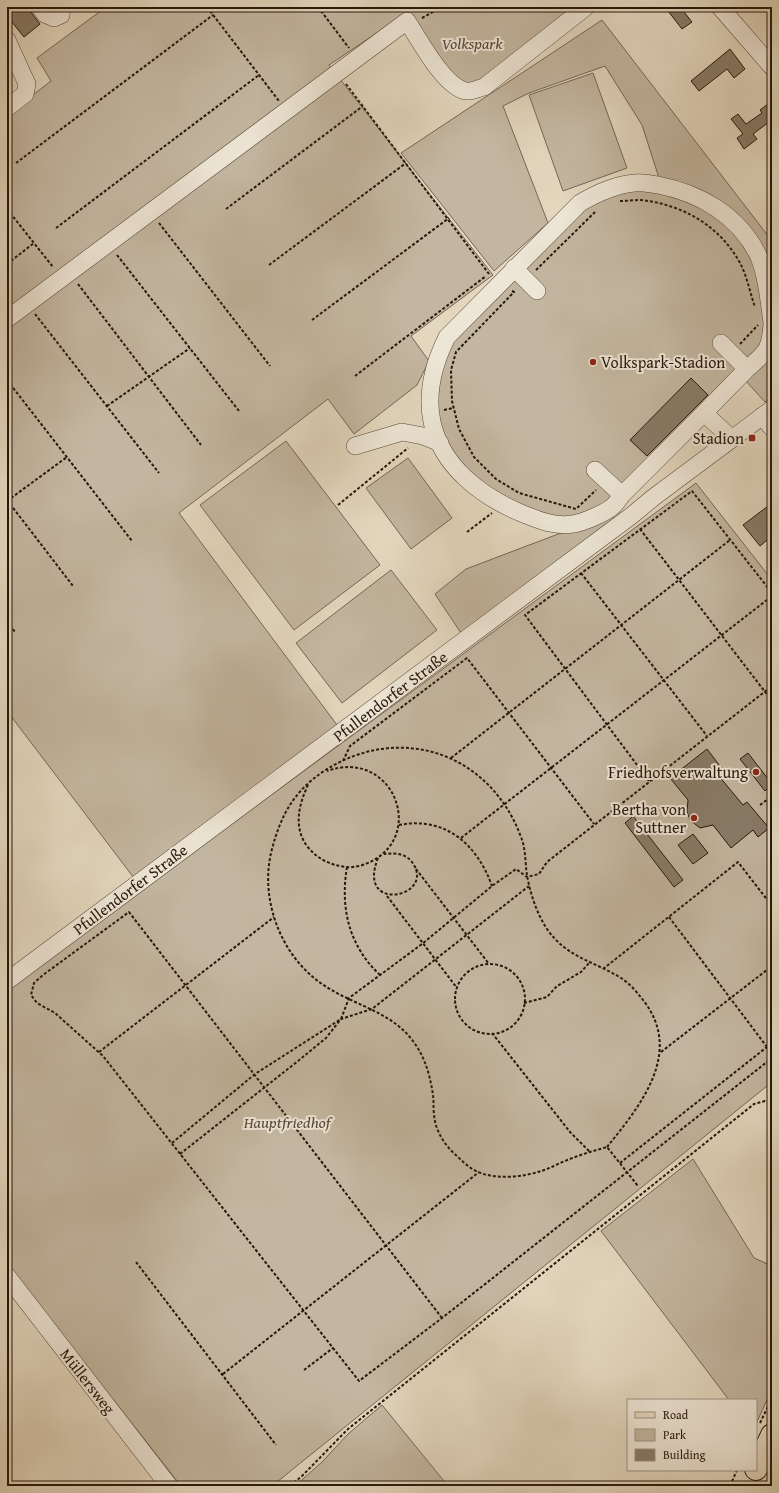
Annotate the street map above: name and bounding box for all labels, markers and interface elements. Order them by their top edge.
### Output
park label: Volkspark [441,31,503,55]
place label: Volkspark-Stadion [601,350,725,374]
marker: Volkspark-Stadion [588,357,598,367]
place label: Stadion [693,426,744,450]
marker: Stadion [747,433,757,443]
street label: Pfullendorfer Straße [328,645,452,747]
place label: Friedhofsverwaltung [608,760,748,784]
marker: Friedhofsverwaltung [751,767,761,777]
place label: Bertha von Suttner [612,797,686,839]
marker: Bertha von Suttner [689,813,699,823]
street label: Pfullendorfer Straße [68,838,192,940]
park label: Hauptfriedhof [243,1110,334,1134]
street label: Müllersweg [55,1343,121,1419]
legend [627,1399,757,1471]
text: Road [663,1406,689,1423]
text: Park [663,1426,687,1443]
text: Building [663,1446,706,1463]

